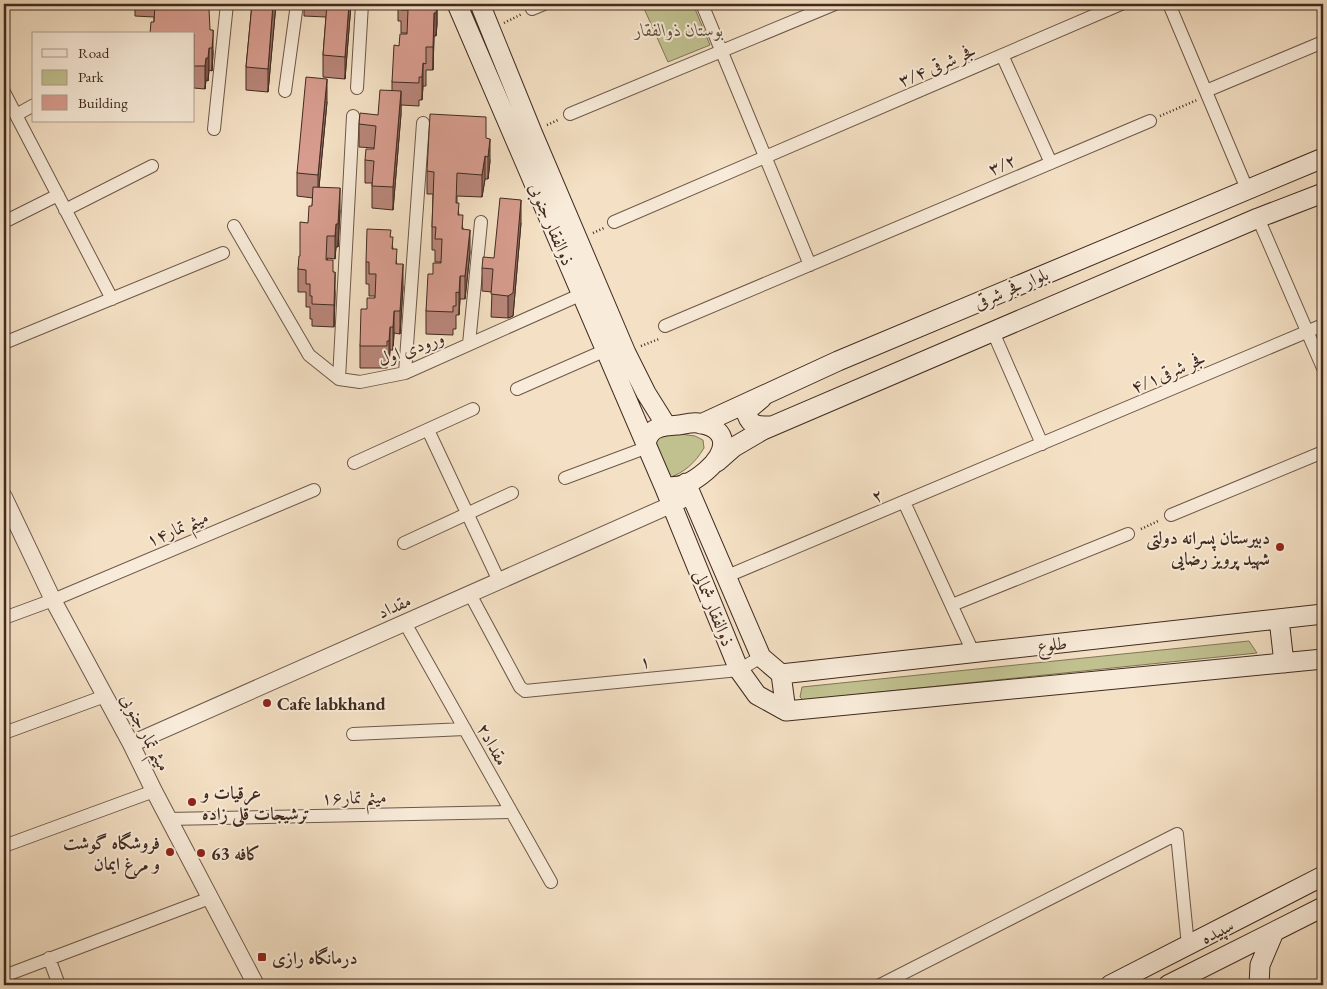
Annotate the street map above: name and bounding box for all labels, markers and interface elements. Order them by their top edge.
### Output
park label: بوستان ذوالفقار [633,18,724,41]
legend [32,32,195,122]
street label: ۳/۴ فجر شرقی [895,38,980,93]
text: Road [78,43,110,62]
text: Park [78,67,105,86]
text: Building [78,93,128,112]
street label: ۳/۲ [985,148,1019,180]
street label: ذوالفقار جنوبی [522,179,580,270]
street label: بلوار فجر شرقی [970,262,1052,315]
street label: ورودی اول [375,325,447,371]
street label: فجر شرقی۴/۱ [1127,346,1209,399]
street label: ۲ [868,482,886,508]
street label: میثم تمار۱۴ [142,505,214,558]
place label: دبیرستان پسرانه دولتی شهید پرویز رضایی [1146,526,1270,571]
marker: دبیرستان پسرانه دولتی شهید پرویز رضایی [1274,541,1286,553]
street label: ذوالفقار شمالی [688,566,740,650]
street label: مقداد [374,589,414,623]
street label: طلوع [1036,631,1069,661]
street label: ۱ [639,649,651,673]
street label: میثم تمار جنوبی [110,689,176,778]
place label: Cafe labkhand [277,692,386,715]
marker: Cafe labkhand [261,697,273,709]
street label: مقداد۲ [472,719,514,769]
place label: عرقیات و ترشیجات قلی زاده [200,781,310,828]
street label: میثم تمار۱۶ [321,785,387,816]
marker: عرقیات و ترشیجات قلی زاده [186,796,198,808]
place label: فروشگاه گوشت و مرغ ایمان [63,831,160,879]
place label: کافه 63 [211,842,260,865]
marker: فروشگاه گوشت و مرغ ایمان [164,846,176,858]
marker: کافه 63 [195,847,207,859]
street label: سپیده [1197,913,1238,951]
place label: درمانگاه رازی [272,946,358,969]
marker: درمانگاه رازی [256,951,268,963]

